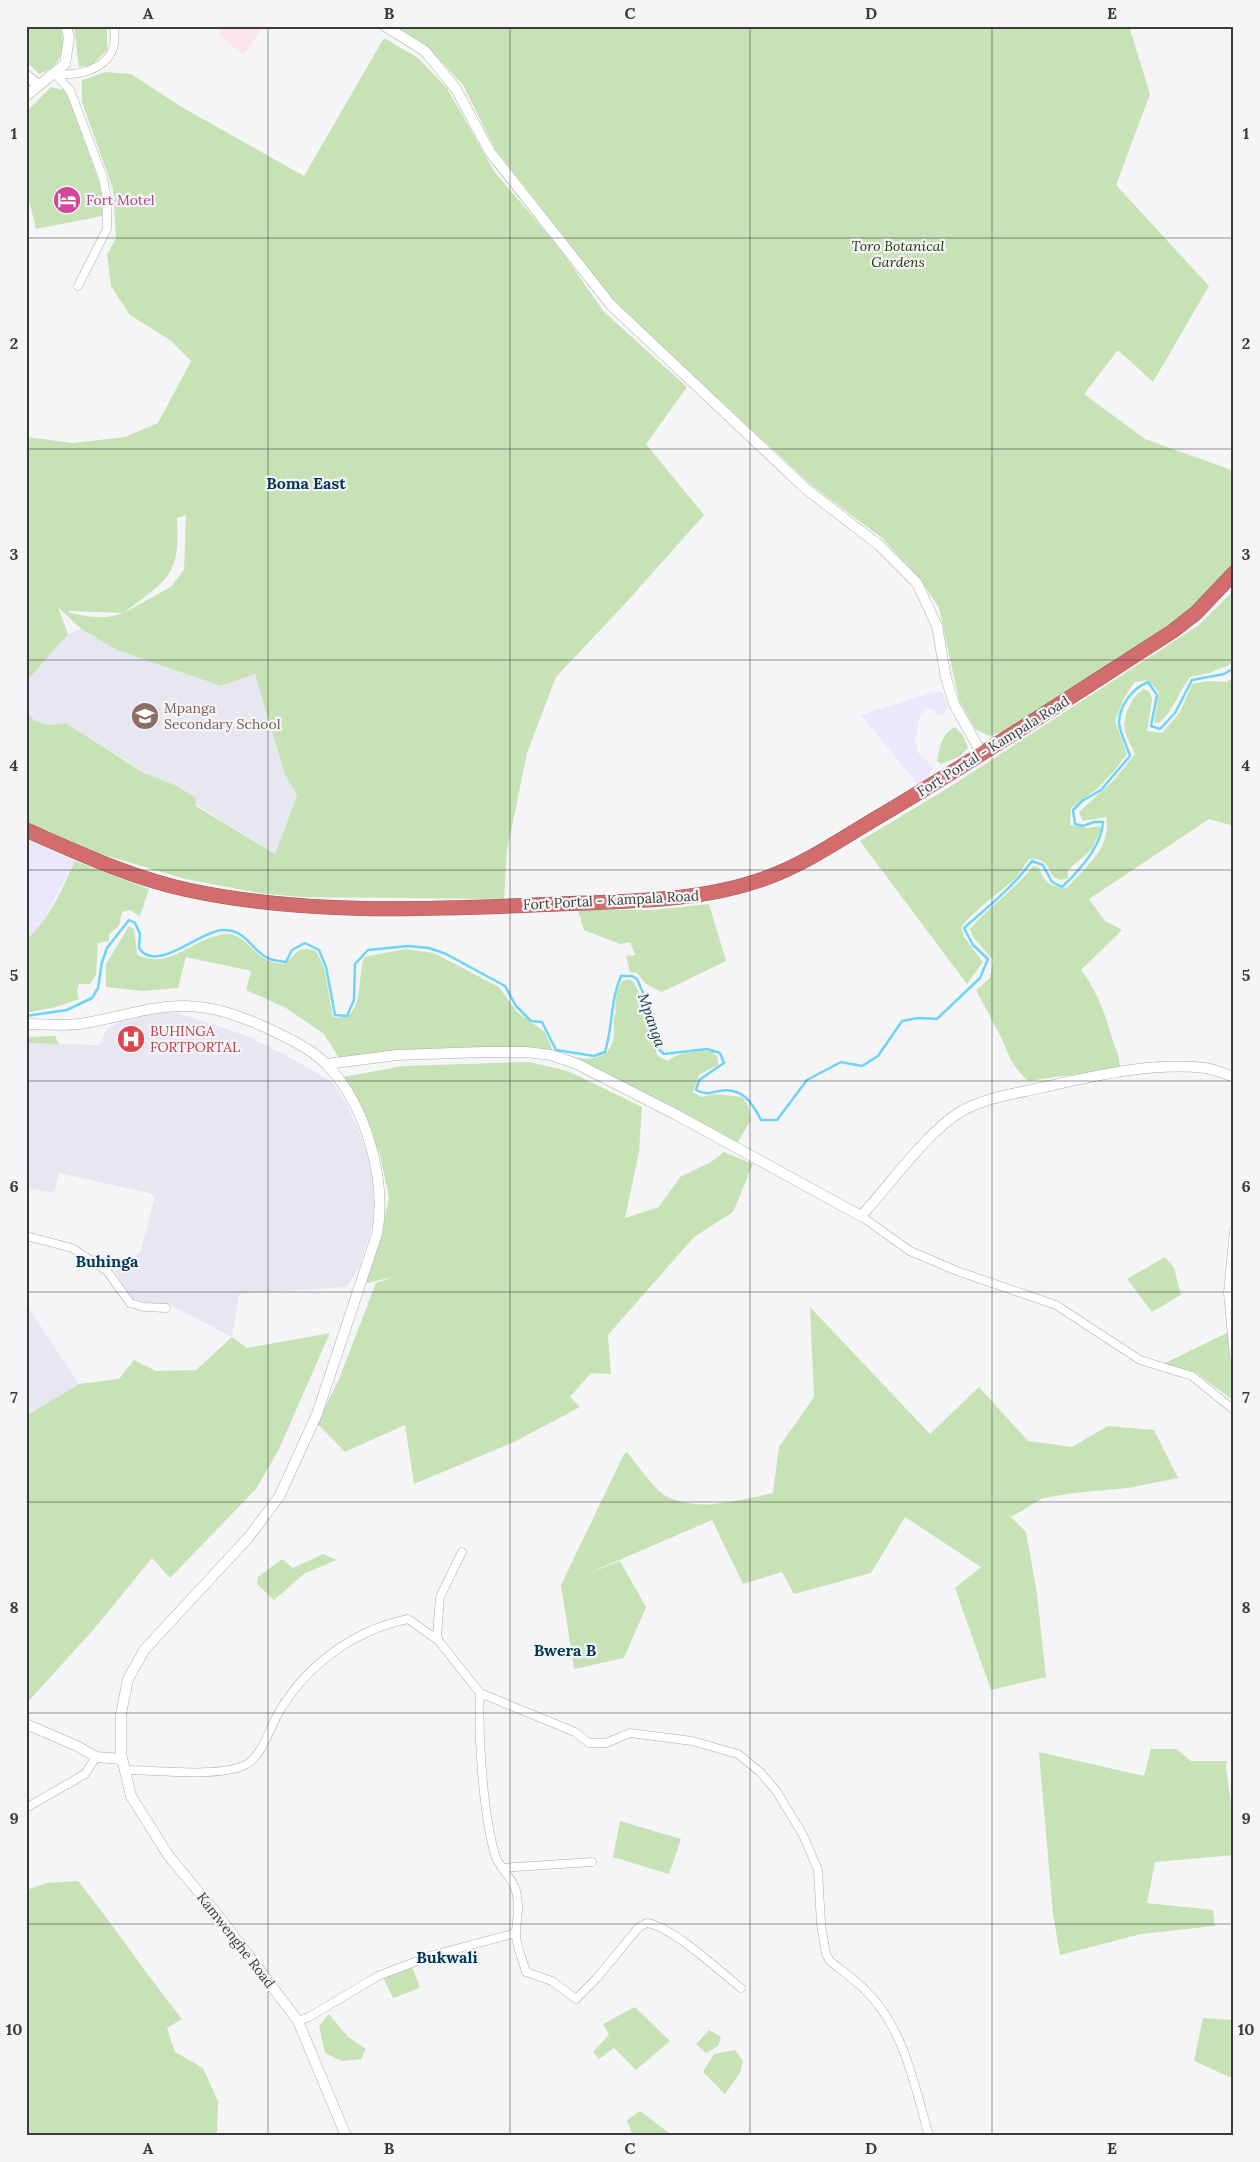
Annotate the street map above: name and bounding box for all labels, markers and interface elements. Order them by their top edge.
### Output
text: A [143,3,154,23]
text: B [384,3,395,23]
text: C [624,3,636,23]
text: D [865,3,877,23]
text: E [1107,3,1117,23]
text: 1 [11,123,17,143]
text: 1 [1243,123,1249,143]
hotel icon: Fort Motel [52,185,82,215]
place label: Fort Motel [86,191,155,209]
park label: Toro Botanical Gardens [852,237,944,271]
text: 2 [10,333,18,353]
text: 2 [1242,333,1250,353]
district label: Boma East [266,473,346,493]
text: 3 [10,544,19,564]
text: 3 [1242,544,1251,564]
street label: Fort Portal - Kampala Road [913,692,1073,800]
place label: Mpanga Secondary School [164,699,281,733]
school or university icon: Mpanga Secondary School [130,701,160,731]
text: 4 [10,755,19,775]
text: 4 [1242,755,1251,775]
street label: Fort Portal - Kampala Road [522,886,700,914]
text: 5 [10,965,19,985]
text: 5 [1242,965,1251,985]
water label: Mpanga [634,991,670,1050]
place label: BUHINGA FORTPORTAL [150,1022,240,1056]
hospital icon: BUHINGA FORTPORTAL [116,1024,146,1054]
text: 6 [9,1176,19,1196]
text: 6 [1241,1176,1251,1196]
district label: Buhinga [76,1251,139,1271]
text: 7 [10,1387,18,1407]
text: 7 [1242,1387,1250,1407]
text: 8 [9,1597,19,1617]
text: 8 [1241,1597,1251,1617]
district label: Bwera B [534,1640,597,1660]
text: 9 [9,1808,19,1828]
text: 9 [1241,1808,1251,1828]
street label: Kamwenghe Road [193,1889,279,1991]
district label: Bukwali [416,1947,478,1967]
text: 10 [6,2019,22,2039]
text: 10 [1238,2019,1254,2039]
text: A [143,2138,154,2158]
text: B [384,2138,395,2158]
text: C [624,2138,636,2158]
text: D [865,2138,877,2158]
text: E [1107,2138,1117,2158]

